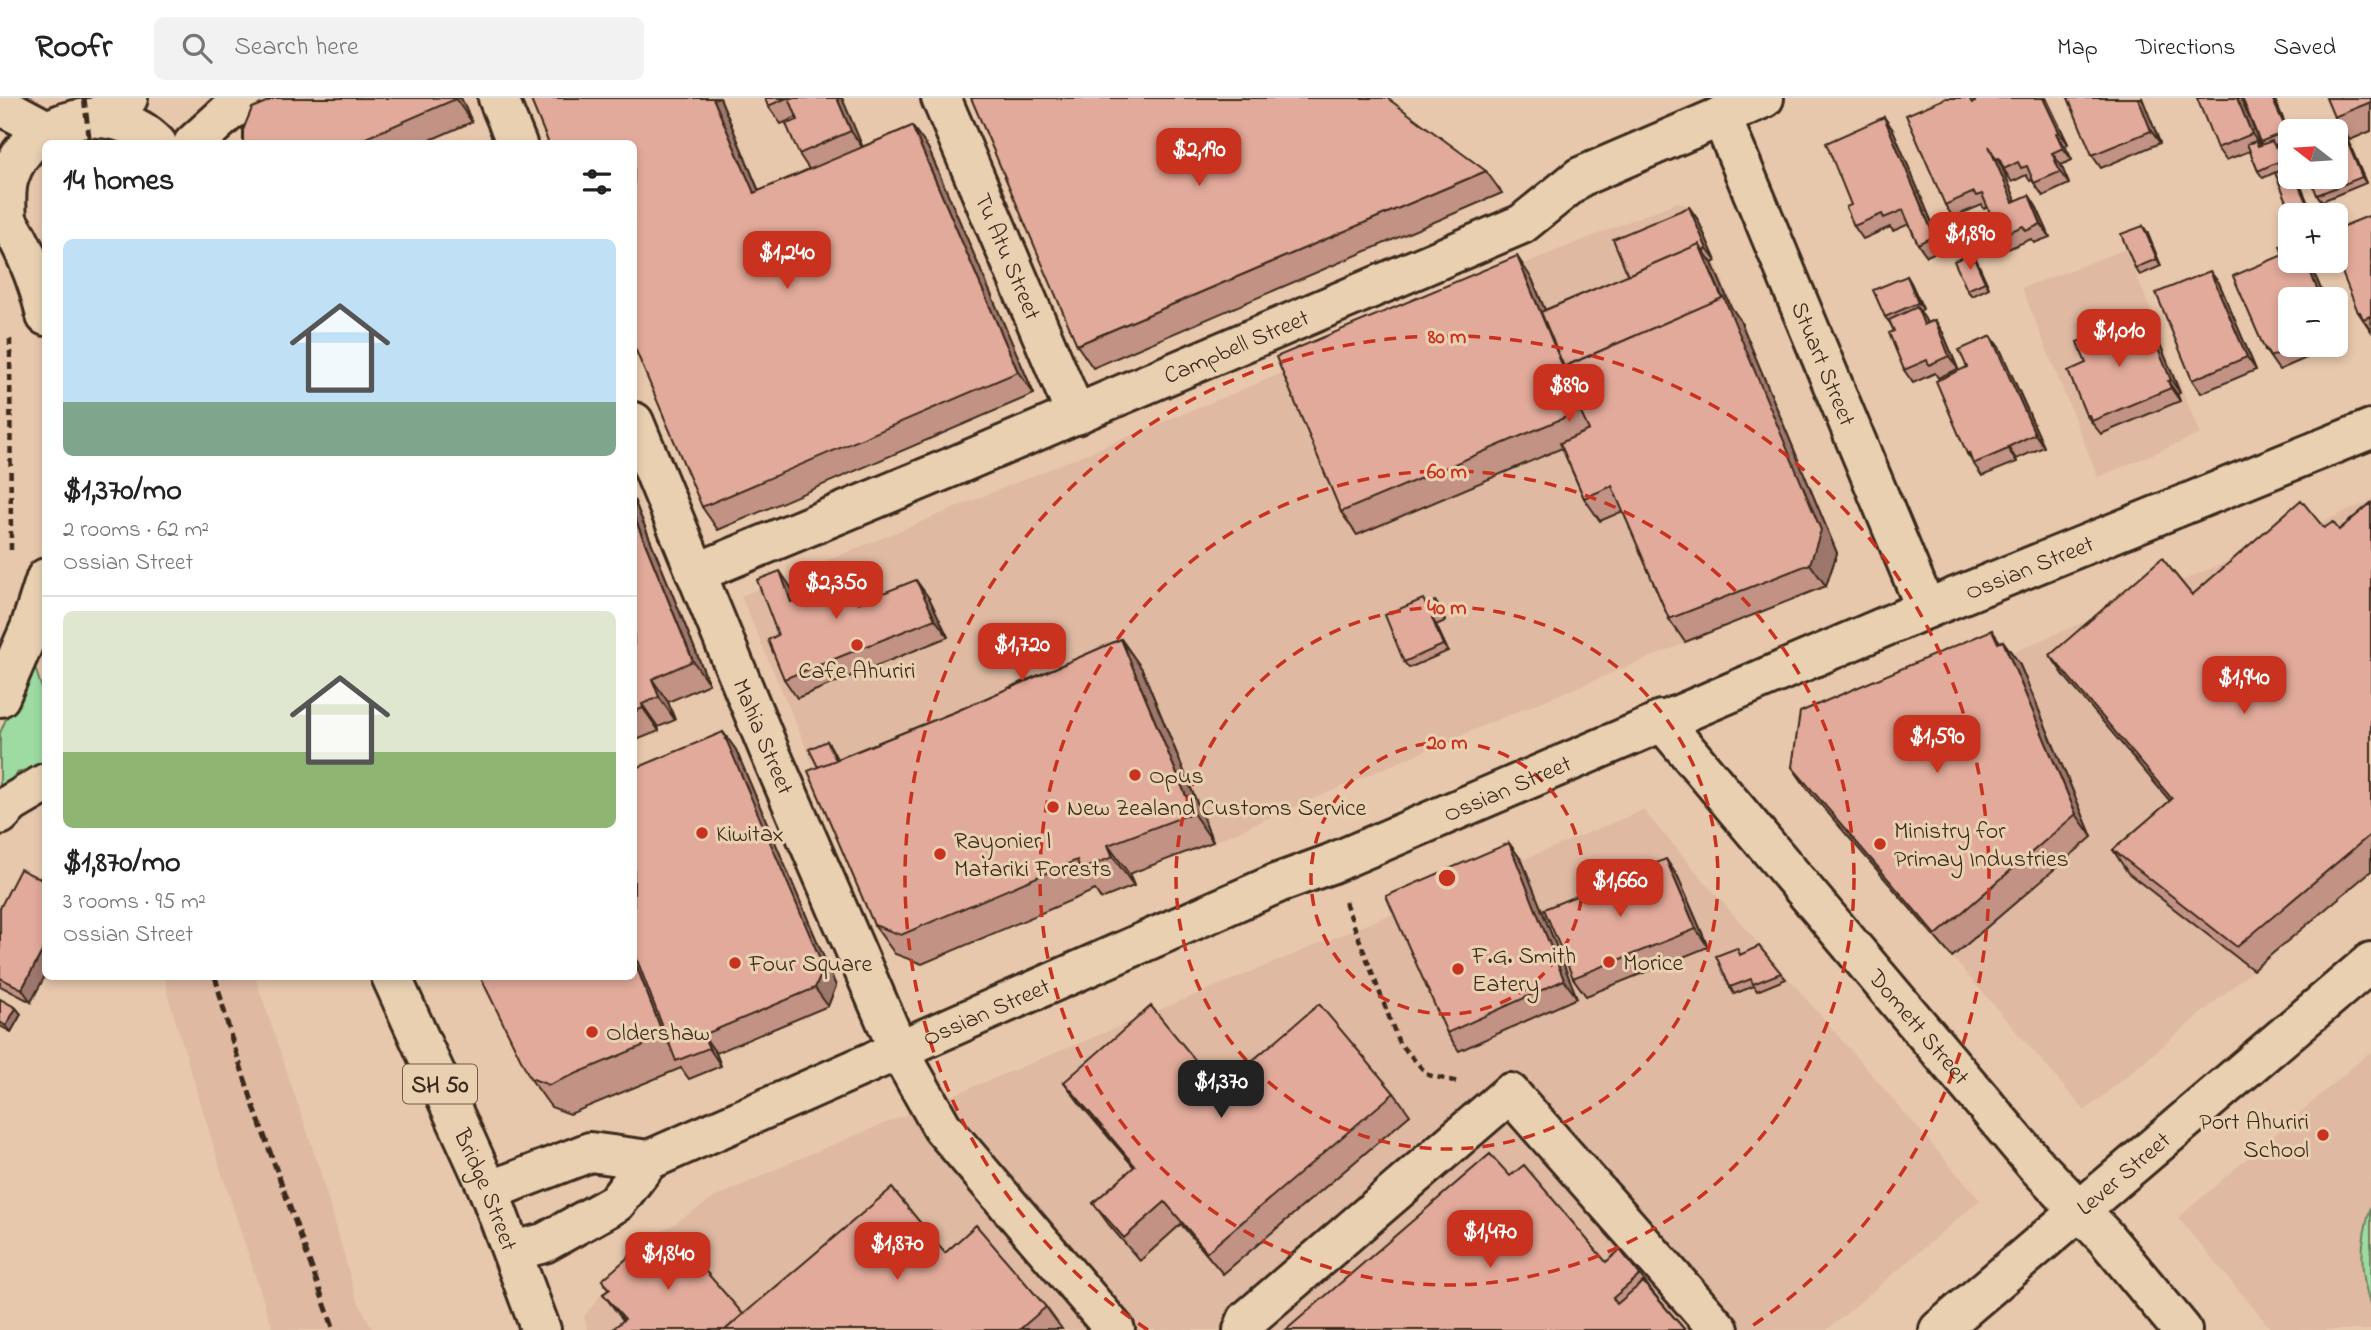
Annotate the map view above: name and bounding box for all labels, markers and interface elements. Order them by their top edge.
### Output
search box [154,17,644,80]
text: Roofr [35,24,112,72]
icon: search [178,29,216,67]
text: Search here [234,29,359,67]
text: Map [2057,31,2098,66]
text: Directions [2136,31,2235,66]
text: Saved [2273,31,2336,66]
north arrow [2278,119,2348,189]
map controls [2278,119,2348,357]
pin: $2,190 [1142,129,1256,188]
text: $2,190 [1172,134,1226,167]
text: 14 homes [63,160,174,204]
icon: filters [578,163,616,201]
street label: Tu Atu Street [964,188,1049,326]
button: + [2278,203,2348,273]
pin: $1,890 [1913,212,2027,272]
text: $1,890 [1945,218,1995,251]
pin: $1,240 [730,232,844,291]
text: $1,240 [759,237,815,270]
icon: home [277,285,403,411]
button: − [2278,287,2348,357]
street label: Stuart Street [1780,297,1863,432]
street label: Campbell Street [1159,302,1315,395]
pin: $1,010 [2062,310,2176,369]
text: $1,010 [2093,315,2145,348]
text: 80 m [1427,323,1466,353]
pin: $890 [1528,364,1610,424]
text: $890 [1549,370,1589,403]
text: 60 m [1427,458,1467,488]
text: $1,370/mo [63,470,182,514]
text: 2 rooms · 62 m² [63,514,209,547]
street label: Ossian Street [1961,528,2100,611]
text: Ossian Street [63,547,193,580]
pin: $2,350 [779,561,893,621]
text: $2,350 [805,567,867,600]
text: 40 m [1427,594,1467,624]
pin: $1,720 [965,624,1079,683]
text: $1,720 [994,629,1050,662]
marker: Cafe Ahuriri [849,637,865,653]
place label: Cafe Ahuriri [798,655,916,690]
pin: $1,940 [2187,656,2301,716]
icon: home [277,657,403,783]
text: $1,940 [2218,662,2270,695]
street label: Mahia Street [722,674,801,801]
pin: $1,590 [1880,716,1994,775]
text: $1,590 [1909,721,1965,754]
text: 20 m [1425,729,1468,759]
street label: Ossian Street [1439,748,1578,833]
place label: Opus [1149,760,1204,795]
marker: Opus [1127,767,1143,783]
place label: New Zealand Customs Service [1067,792,1367,827]
marker: New Zealand Customs Service [1045,799,1061,815]
place label: Ministry for Primay Industries [1894,815,2069,879]
place label: Kiwitax [716,818,784,853]
marker: Kiwitax [694,825,710,841]
place label: Rayonier | Matariki Forests [954,825,1112,888]
marker: Ministry for Primay Industries [1872,836,1888,852]
text: $1,870/mo [63,842,181,886]
marker: Rayonier | Matariki Forests [932,846,948,862]
pin: $1,660 [1563,860,1677,919]
text: $1,660 [1592,865,1648,898]
centre of rings [1435,866,1459,890]
text: 3 rooms · 95 m² [63,886,206,919]
text: Ossian Street [63,919,193,952]
place label: F.G. Smith Eatery [1471,940,1576,1004]
place label: Morice [1623,947,1683,982]
place label: Four Square [748,948,872,983]
marker: Morice [1601,954,1617,970]
marker: Four Square [727,955,743,971]
marker: F.G. Smith Eatery [1450,961,1466,977]
street label: Domett Street [1858,962,1977,1094]
street label: Ossian Street [918,970,1056,1057]
place label: Oldershaw [606,1017,710,1052]
marker: Oldershaw [584,1024,600,1040]
pin: $1,370 [1164,1060,1278,1120]
road number: SH 50 [403,1065,477,1104]
text: $1,370 [1194,1066,1248,1099]
place label: Port Ahuriri School [2199,1106,2309,1169]
street label: Bridge Street [443,1123,525,1257]
street label: Lever Street [2070,1125,2180,1225]
marker: Port Ahuriri School [2315,1127,2331,1143]
pin: $1,470 [1433,1210,1547,1270]
text: $1,470 [1463,1216,1517,1249]
pin: $1,870 [840,1222,954,1282]
text: $1,870 [870,1228,924,1261]
pin: $1,840 [611,1232,725,1292]
text: $1,840 [641,1238,695,1271]

